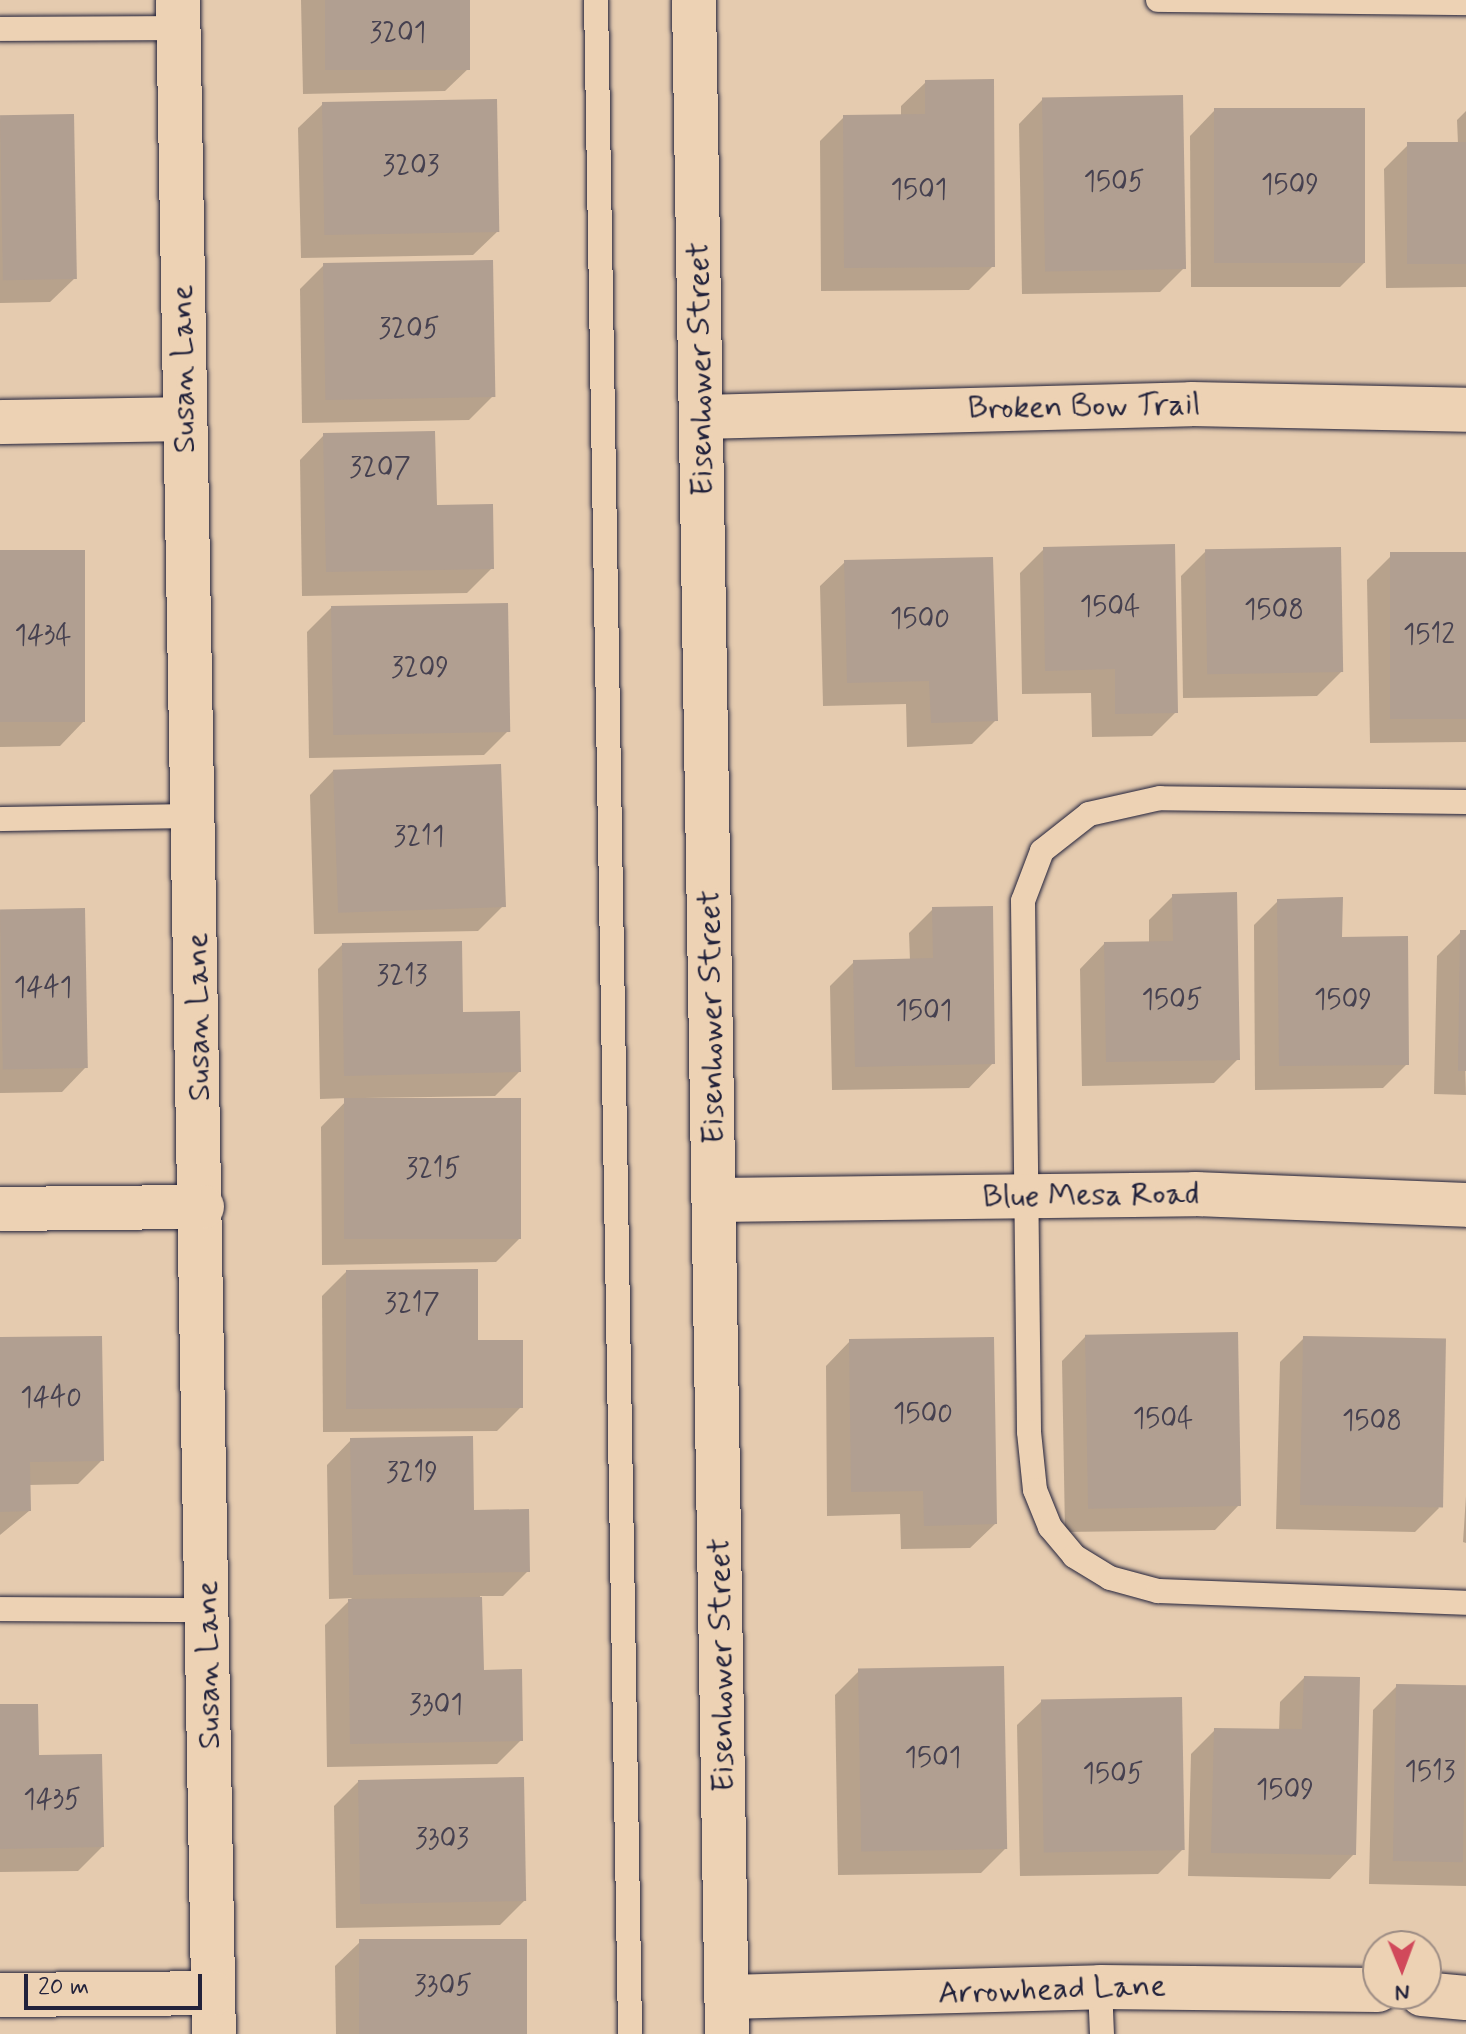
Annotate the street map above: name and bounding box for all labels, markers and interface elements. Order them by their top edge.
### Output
house number: 3201 [370,17,426,51]
house number: 3203 [383,150,439,184]
house number: 1505 [1083,166,1145,200]
house number: 1509 [1261,169,1319,203]
house number: 1501 [891,174,947,208]
street label: Eisenhower Street [680,242,722,496]
street label: Susan Lane [163,286,205,452]
house number: 3205 [378,313,440,347]
street label: Broken Bow Trail [971,386,1197,428]
house number: 3207 [349,452,411,486]
house number: 1504 [1080,591,1140,625]
house number: 1508 [1244,594,1304,628]
house number: 1500 [890,603,950,637]
house number: 1512 [1403,619,1455,653]
house number: 1434 [14,620,72,654]
house number: 3209 [391,652,449,686]
house number: 3211 [394,821,444,855]
street label: Eisenhower Street [691,890,733,1144]
street label: Susan Lane [178,934,220,1100]
house number: 3213 [377,960,427,994]
house number: 1441 [14,972,72,1006]
house number: 1505 [1141,984,1203,1018]
house number: 1509 [1314,984,1372,1018]
house number: 1501 [896,995,952,1029]
house number: 3215 [405,1153,461,1187]
street label: Blue Mesa Road [985,1175,1197,1217]
house number: 3217 [384,1288,440,1322]
house number: 1440 [20,1382,82,1416]
house number: 1500 [893,1398,953,1432]
house number: 1504 [1133,1403,1193,1437]
house number: 1508 [1342,1405,1402,1439]
house number: 3219 [386,1457,438,1491]
street label: Eisenhower Street [701,1538,743,1792]
street label: Susan Lane [188,1582,230,1748]
house number: 3301 [409,1689,463,1723]
house number: 1501 [905,1742,961,1776]
house number: 1513 [1405,1756,1455,1790]
house number: 1505 [1082,1758,1144,1792]
house number: 1509 [1256,1774,1314,1808]
house number: 1435 [23,1784,81,1818]
house number: 3303 [415,1823,469,1857]
north arrow [1362,1930,1442,2010]
scale bar [28,1958,206,2008]
street label: Arrowhead Lane [939,1967,1165,2013]
house number: 3305 [414,1970,472,2004]
text: 20 m [38,1972,89,2003]
text: N [1395,1978,1410,2006]

